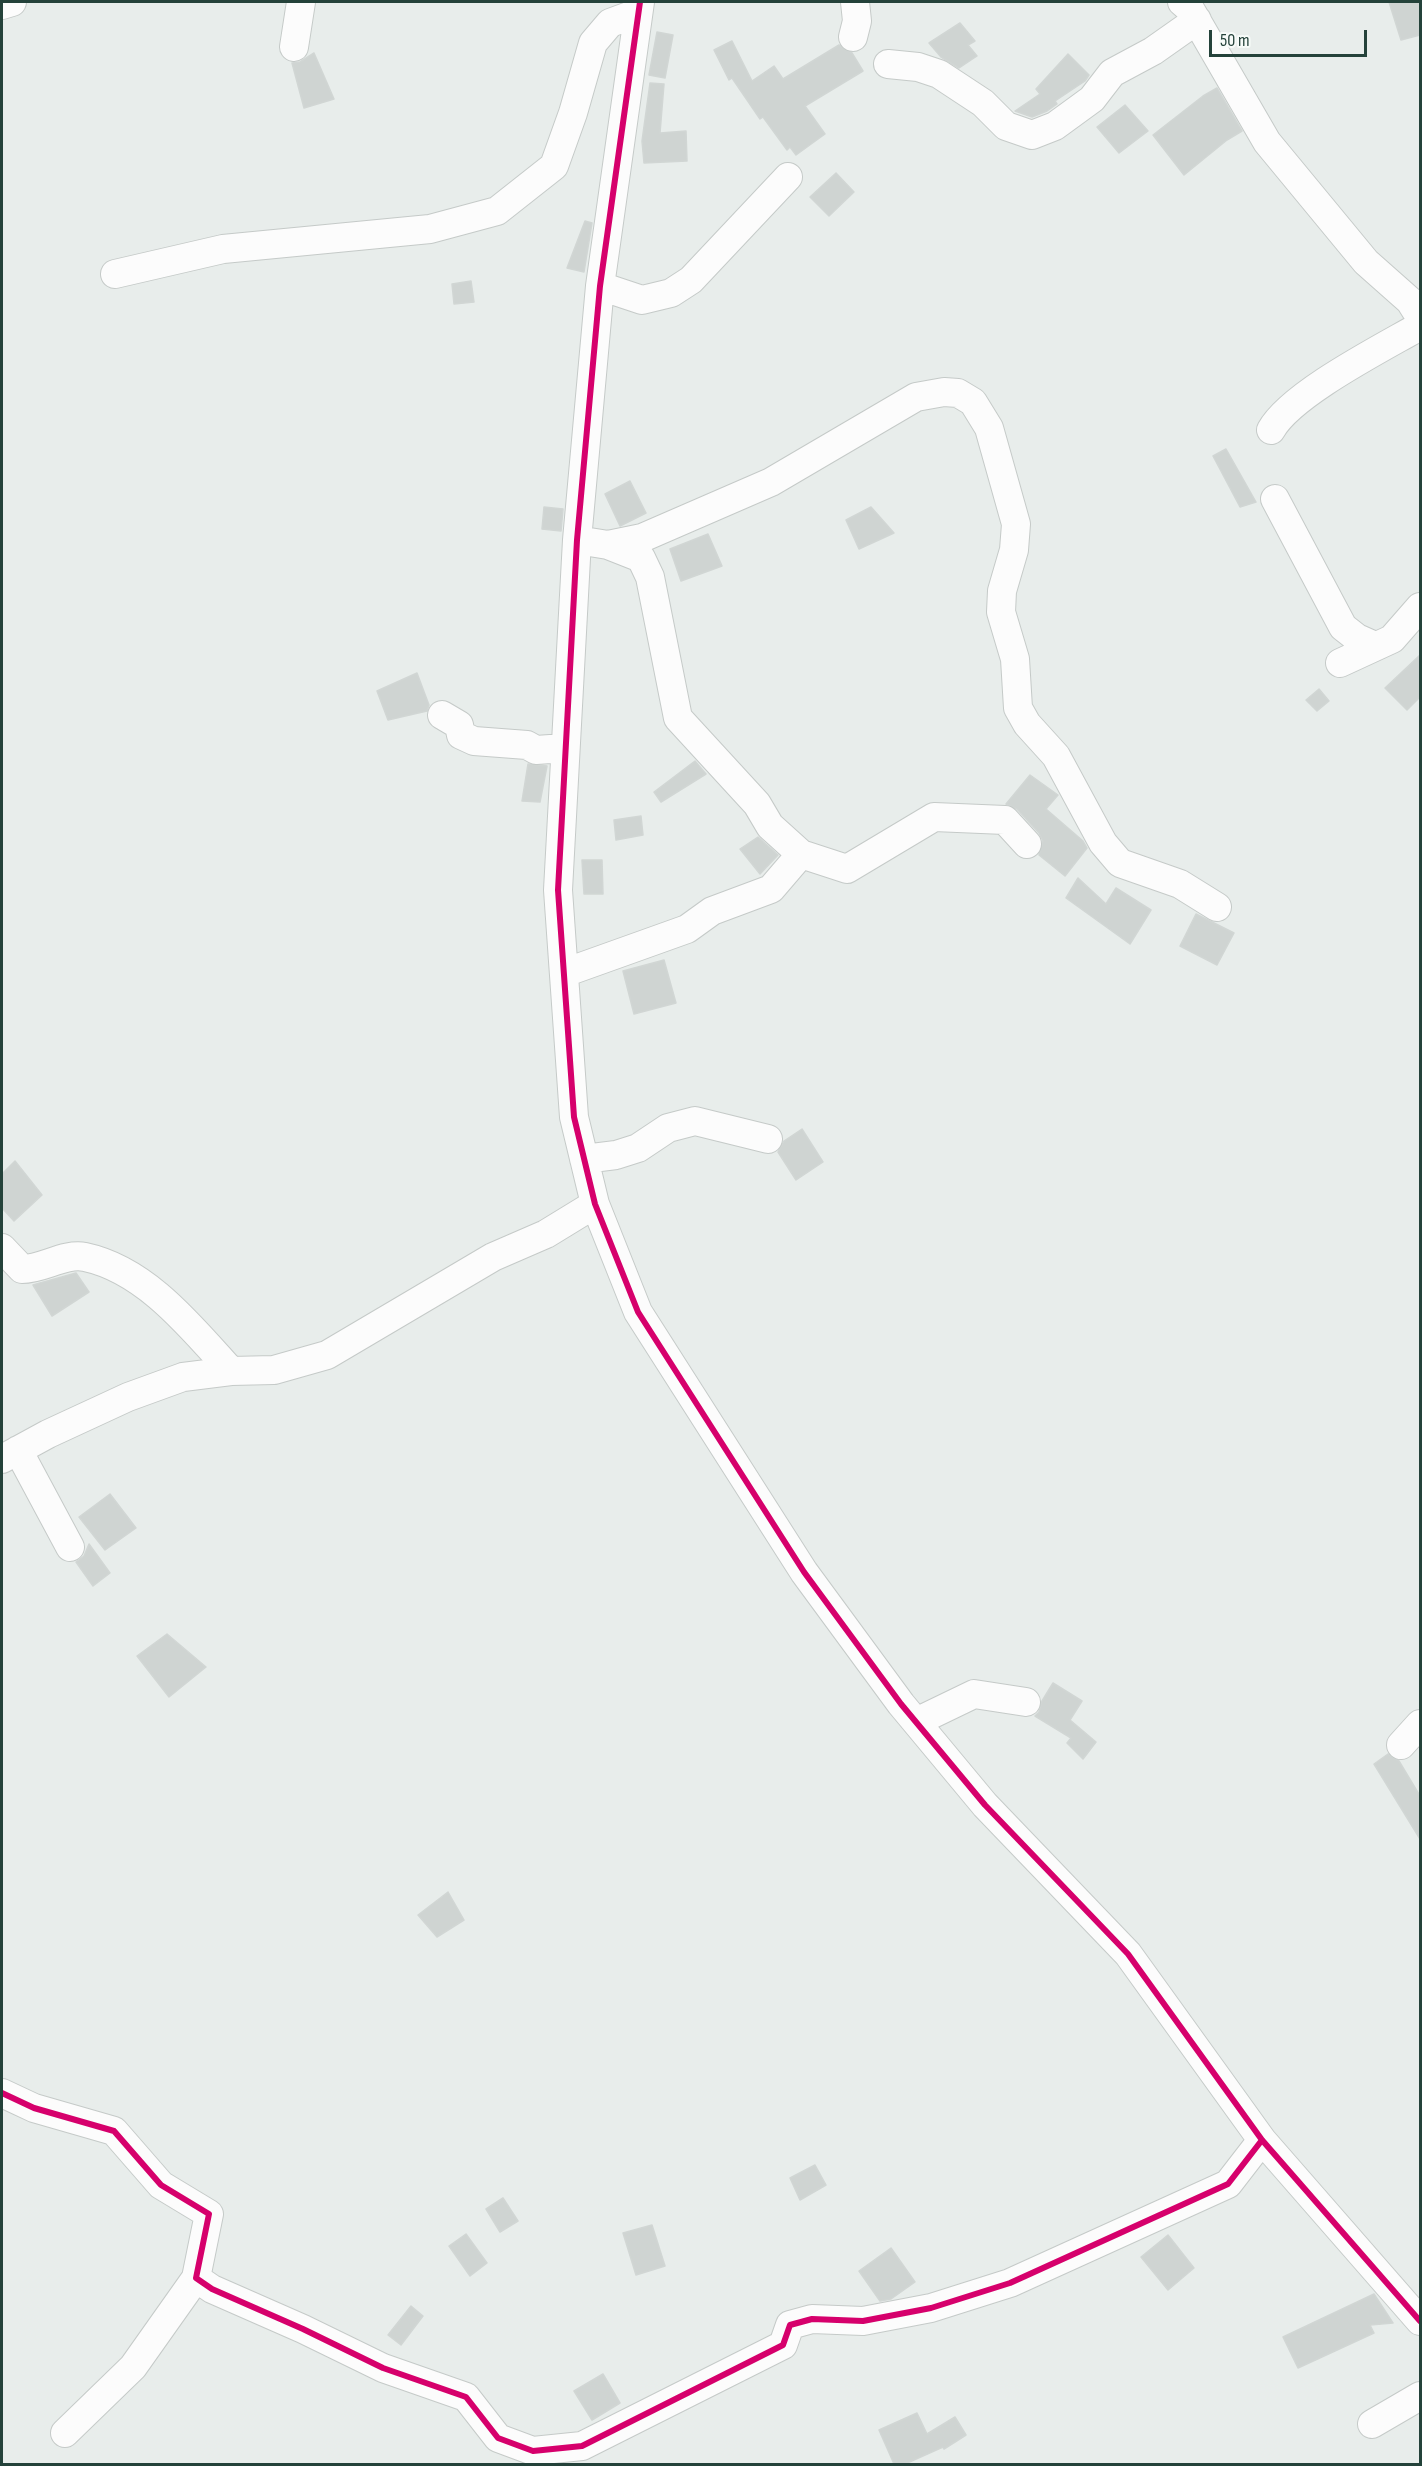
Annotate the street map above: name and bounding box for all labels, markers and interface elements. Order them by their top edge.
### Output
scale bar [1212,18,1370,56]
text: 50 m [1220,30,1250,51]

